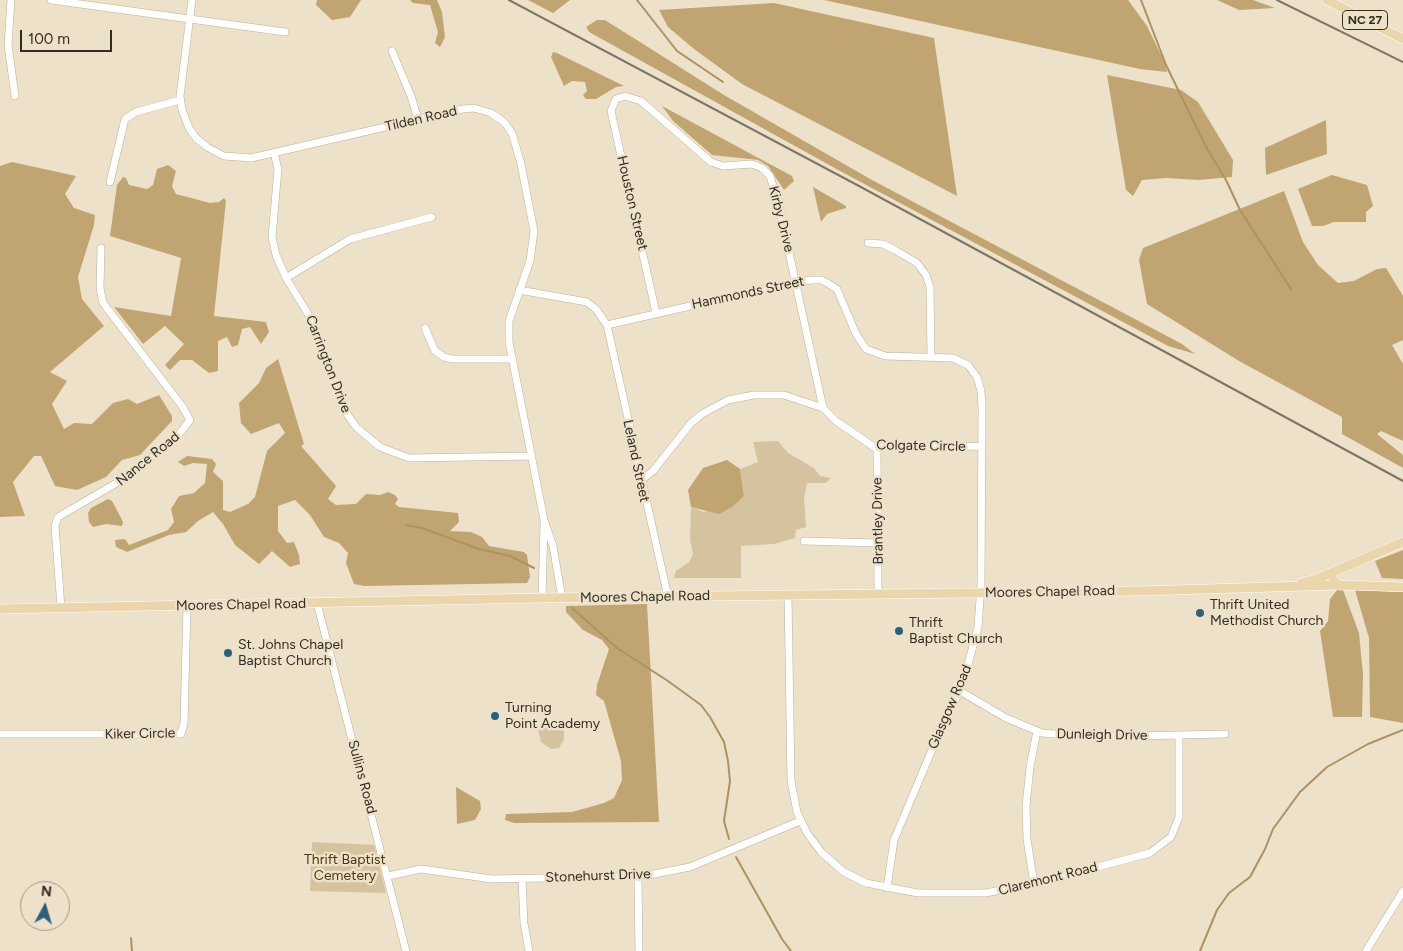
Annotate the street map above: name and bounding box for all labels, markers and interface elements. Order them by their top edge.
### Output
road number: NC 27 [1342,10,1388,30]
scale bar [22,20,115,52]
text: 100 m [28,30,70,48]
street label: Tilden Road [383,103,459,135]
street label: Houston Street [613,154,651,252]
street label: Kirby Drive [765,184,797,254]
street label: Hammonds Street [690,273,806,313]
street label: Carrington Drive [302,313,354,415]
street label: Leland Street [619,418,653,504]
street label: Nance Road [113,428,183,490]
street label: Colgate Circle [876,437,966,455]
street label: Brantley Drive [869,477,887,565]
street label: Moores Chapel Road [985,582,1115,602]
street label: Moores Chapel Road [580,587,710,607]
street label: Moores Chapel Road [176,595,306,615]
place label: Thrift United Methodist Church [1210,597,1323,630]
marker: Thrift United Methodist Church [1194,607,1206,619]
place label: Thrift Baptist Church [909,615,1003,648]
marker: Thrift Baptist Church [893,625,905,637]
place label: St. Johns Chapel Baptist Church [238,637,343,670]
marker: St. Johns Chapel Baptist Church [222,647,234,659]
street label: Glasgow Road [925,662,975,752]
place label: Turning Point Academy [505,700,600,732]
marker: Turning Point Academy [489,710,501,722]
street label: Kiker Circle [105,725,175,743]
street label: Dunleigh Drive [1056,726,1148,744]
street label: Sullins Road [344,738,380,816]
park label: Thrift Baptist Cemetery [304,852,386,884]
street label: Claremont Road [997,859,1099,899]
street label: Stonehurst Drive [545,866,651,886]
north arrow [20,881,70,931]
text: N [40,883,53,901]

